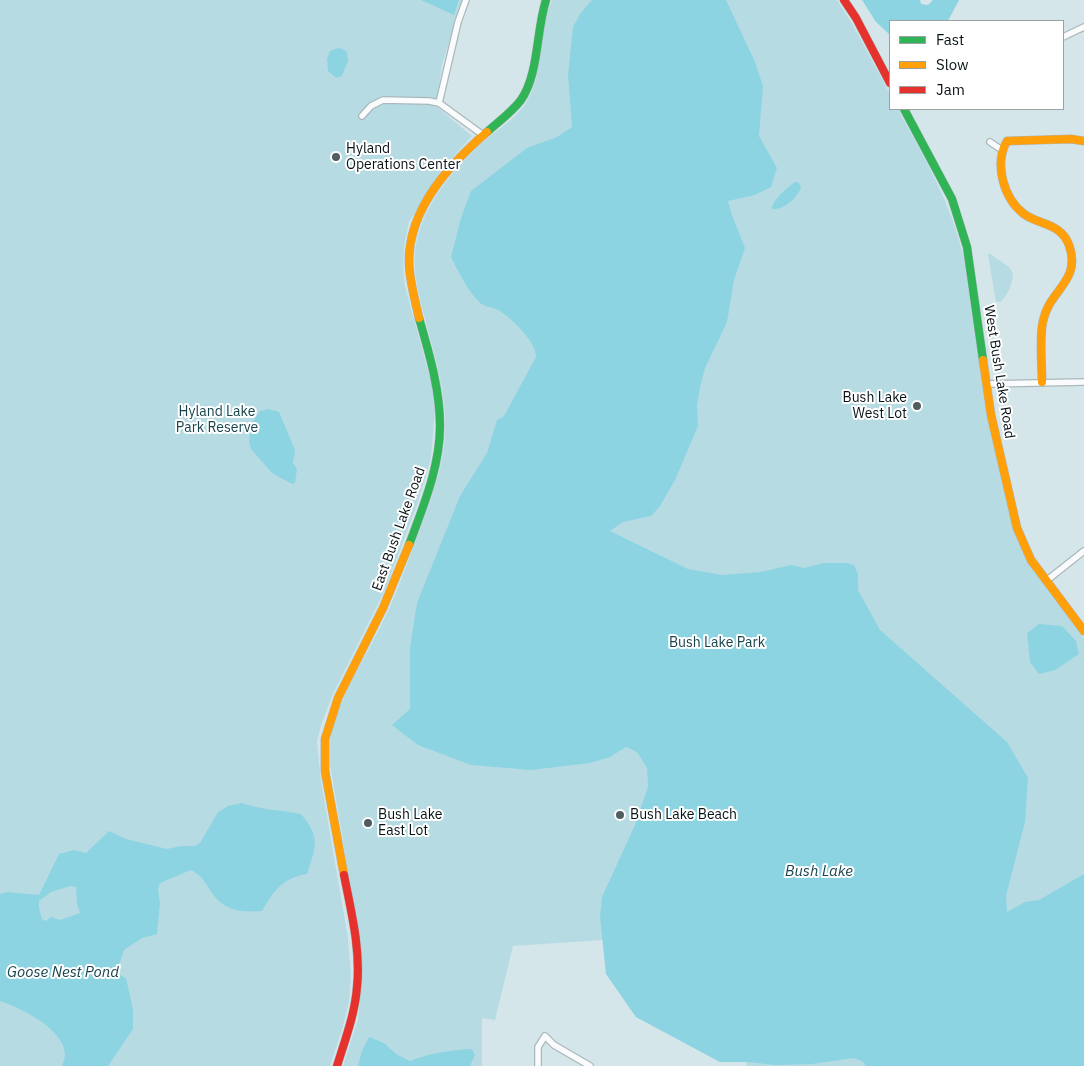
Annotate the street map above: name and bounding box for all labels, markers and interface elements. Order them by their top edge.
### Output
legend [889,20,1064,110]
text: Fast [936,30,964,49]
text: Slow [936,55,969,74]
text: Jam [936,80,965,99]
place label: Hyland Operations Center [346,141,461,174]
marker: Hyland Operations Center [330,151,342,163]
street label: West Bush Lake Road [980,304,1018,440]
place label: Bush Lake West Lot [843,390,907,422]
marker: Bush Lake West Lot [911,400,923,412]
park label: Hyland Lake Park Reserve [176,404,258,437]
street label: East Bush Lake Road [369,465,429,593]
park label: Bush Lake Park [669,635,765,651]
place label: Bush Lake East Lot [378,807,442,840]
place label: Bush Lake Beach [630,807,737,823]
marker: Bush Lake Beach [614,809,626,821]
marker: Bush Lake East Lot [362,817,374,829]
water label: Bush Lake [785,863,853,881]
water label: Goose Nest Pond [7,964,119,982]

